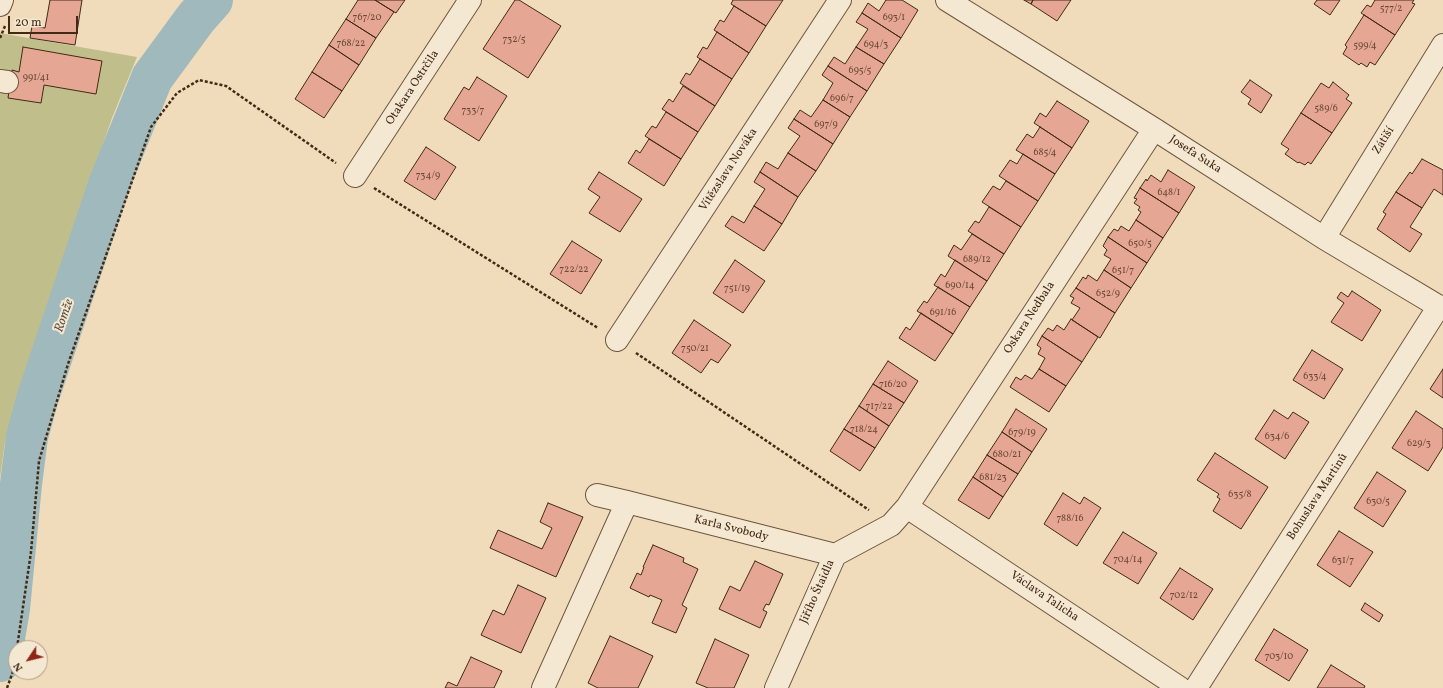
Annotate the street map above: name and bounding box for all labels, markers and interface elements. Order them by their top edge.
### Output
house number: 577/2 [1380,3,1402,15]
scale bar [10,8,80,34]
house number: 767/20 [353,12,381,24]
house number: 693/1 [883,12,905,24]
text: 20 m [15,15,42,31]
house number: 732/5 [503,34,525,46]
house number: 768/22 [337,38,365,50]
house number: 694/3 [864,39,888,51]
house number: 599/4 [1353,40,1377,52]
street label: Otakara Ostrčila [383,48,443,128]
house number: 695/5 [849,65,871,77]
house number: 991/41 [23,72,49,84]
house number: 696/7 [830,93,854,105]
house number: 589/6 [1314,103,1338,115]
house number: 733/7 [462,105,484,117]
house number: 697/9 [814,119,838,131]
street label: Zátiší [1370,124,1398,158]
street label: Vítězslava Nováka [697,126,761,214]
street label: Josefa Suka [1166,133,1224,177]
house number: 685/4 [1033,147,1057,159]
house number: 734/9 [416,170,440,182]
house number: 648/1 [1158,187,1180,199]
house number: 650/5 [1128,238,1152,250]
house number: 689/12 [963,254,991,266]
house number: 722/22 [559,264,589,276]
house number: 651/7 [1112,265,1134,277]
street label: Oskara Nedbala [1001,279,1059,357]
house number: 690/14 [945,280,975,292]
house number: 751/19 [724,283,750,295]
house number: 652/9 [1096,288,1120,300]
water label: Romže [52,297,78,335]
house number: 691/16 [930,307,956,319]
house number: 750/21 [681,343,709,355]
house number: 633/4 [1303,371,1327,383]
house number: 716/20 [879,379,907,391]
house number: 717/22 [865,401,893,413]
house number: 718/24 [850,424,878,436]
house number: 679/19 [1008,427,1036,439]
house number: 634/6 [1265,431,1289,443]
house number: 629/3 [1407,438,1431,450]
house number: 680/21 [993,449,1021,461]
street label: Bohuslava Martinů [1285,451,1351,543]
house number: 681/23 [979,472,1007,484]
house number: 635/8 [1228,489,1252,501]
house number: 630/5 [1366,496,1390,508]
street label: Karla Svobody [692,513,770,545]
house number: 788/16 [1057,513,1083,525]
house number: 704/14 [1113,554,1143,566]
house number: 631/7 [1332,555,1354,567]
street label: Jiřího Štaidla [797,558,839,626]
street label: Václava Talicha [1007,569,1081,625]
house number: 702/12 [1170,590,1198,602]
north arrow [8,640,48,680]
house number: 703/10 [1265,651,1293,663]
text: N [10,659,27,674]

